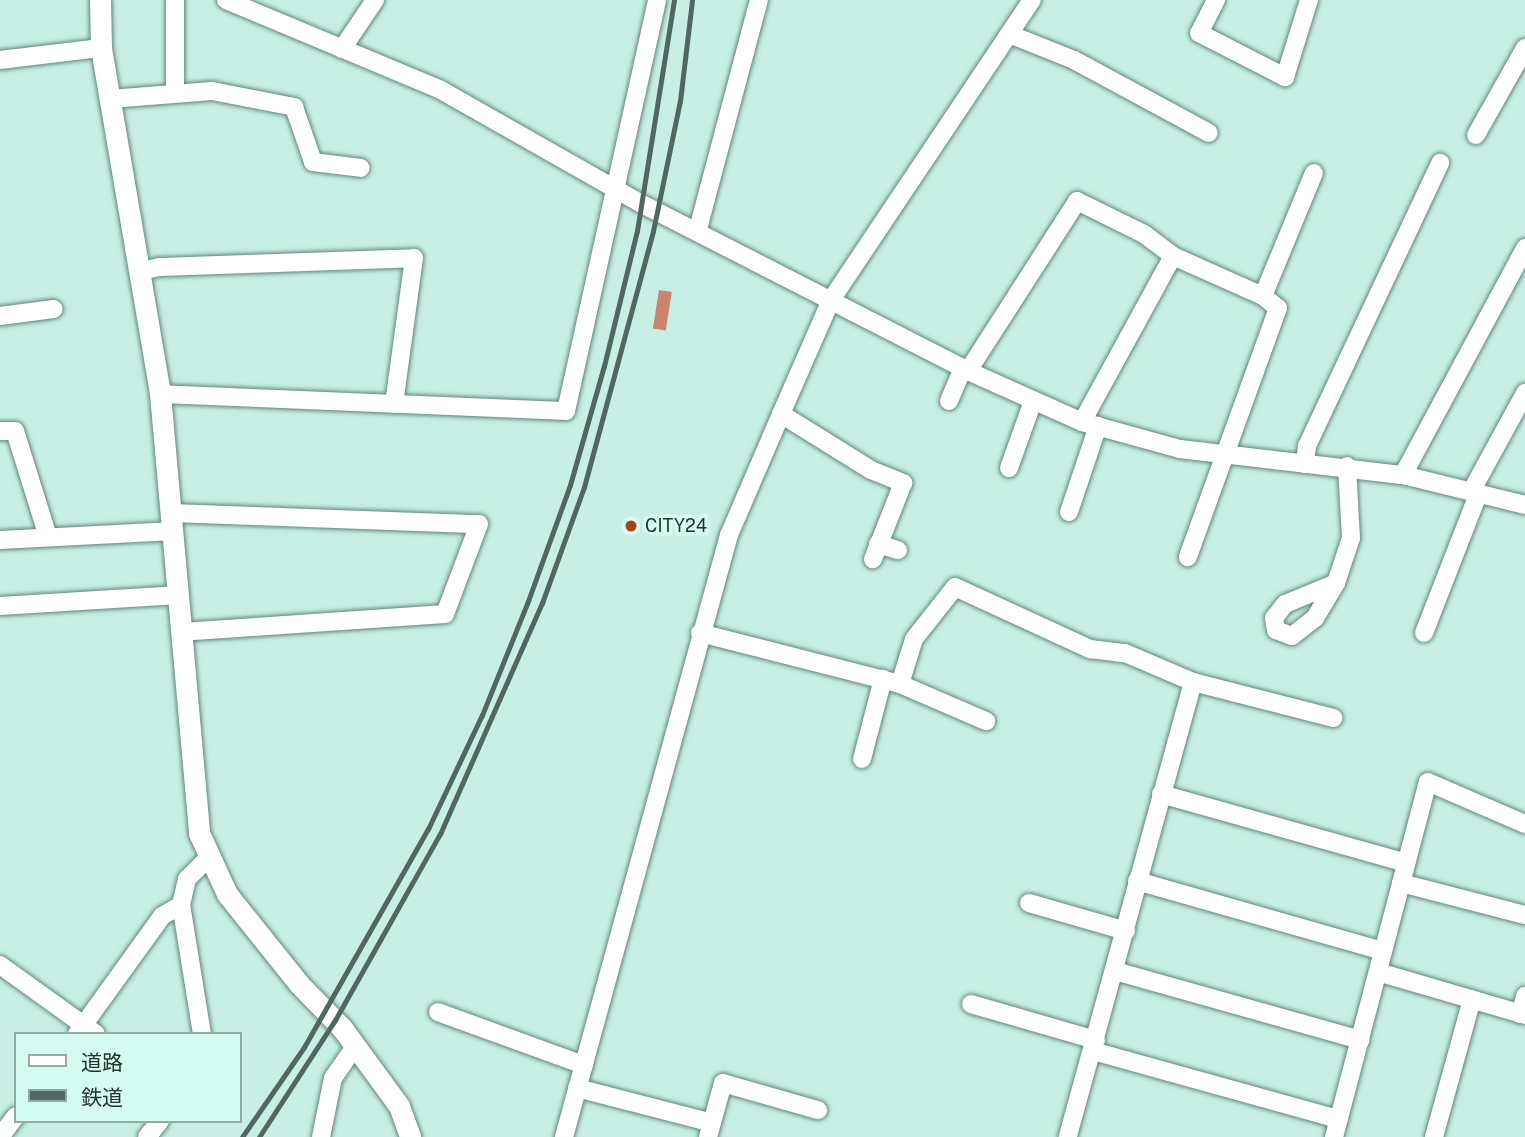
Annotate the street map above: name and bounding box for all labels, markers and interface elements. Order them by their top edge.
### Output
place label: CITY24 [645,515,707,537]
marker: CITY24 [623,518,639,534]
legend [14,1032,242,1123]
text: 道路 [81,1050,123,1075]
text: 鉄道 [81,1085,123,1110]

